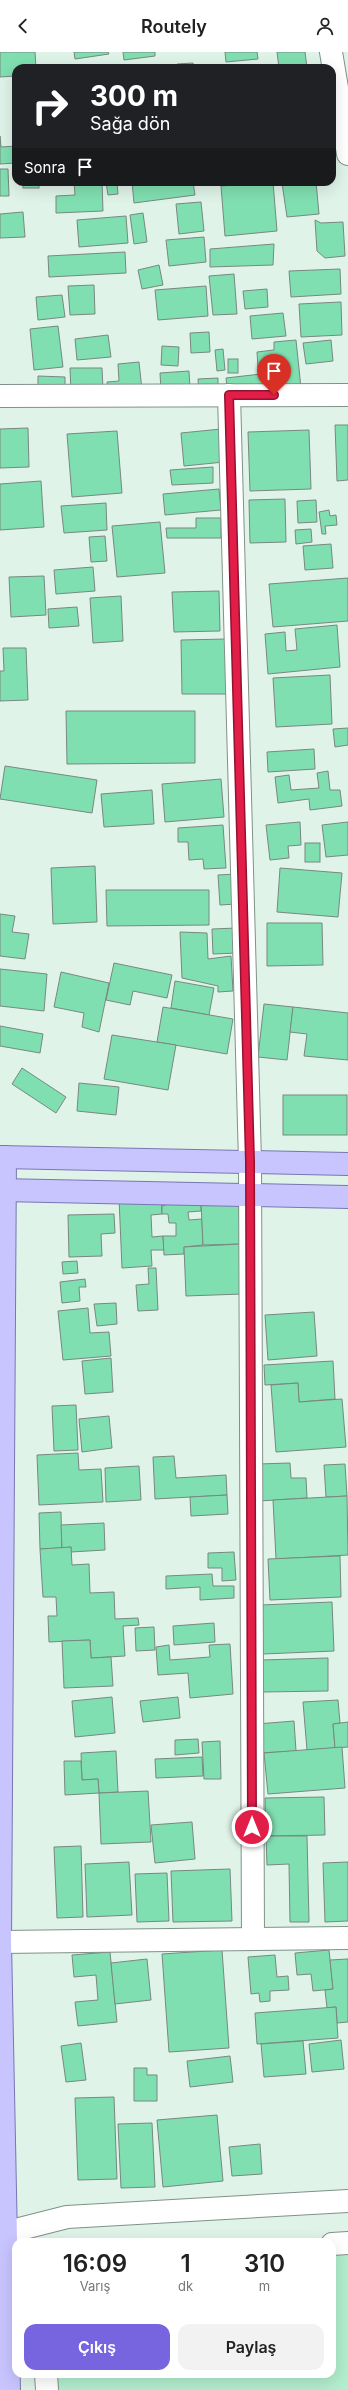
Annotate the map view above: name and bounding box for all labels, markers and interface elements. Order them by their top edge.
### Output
icon: back [12,15,34,37]
icon: person [314,15,336,37]
text: Routely [141,16,207,37]
text: 300 m [90,79,178,113]
icon: right [24,80,76,132]
text: Sağa dön [90,113,170,134]
icon: arrive [74,156,96,178]
text: Sonra [24,158,66,177]
pin [257,354,291,395]
icon: arrive [263,360,285,382]
position arrow [231,1806,273,1848]
text: 16:09 [63,2249,127,2278]
text: 1 [180,2249,191,2278]
text: 310 [244,2249,285,2278]
text: Varış [80,2278,110,2294]
text: dk [178,2278,193,2294]
text: m [259,2278,270,2294]
button: Çıkış [24,2324,170,2370]
button: Paylaş [178,2324,324,2370]

